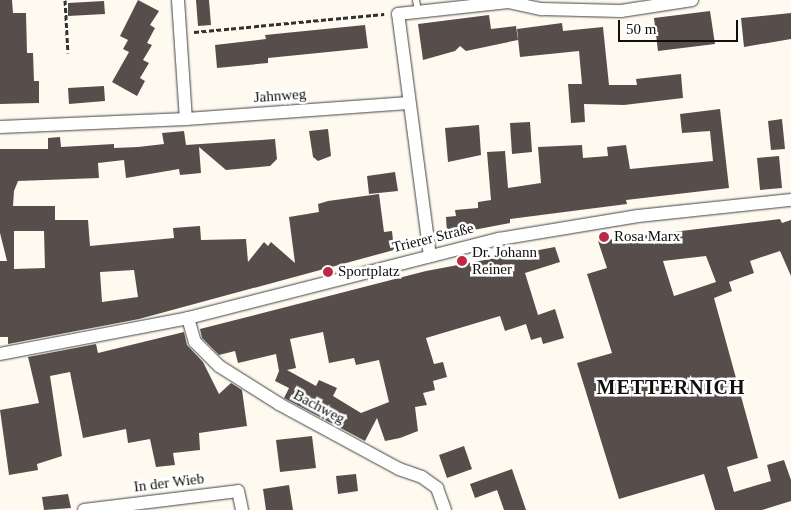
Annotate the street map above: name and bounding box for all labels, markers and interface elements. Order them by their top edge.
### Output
scale bar [621,10,741,42]
text: 50 m [626,21,656,37]
street label: Jahnweg [253,85,307,107]
street label: Trierer Straße [390,219,476,257]
place label: Rosa Marx [614,228,680,246]
marker: Rosa Marx [598,231,610,243]
place label: Dr. Johann Reiner [472,243,537,278]
marker: Dr. Johann Reiner [456,255,468,267]
place label: Sportplatz [338,263,400,281]
marker: Sportplatz [322,266,334,278]
district label: METTERNICH [595,375,747,399]
street label: Bachweg [290,386,348,428]
street label: In der Wieb [133,470,205,496]

